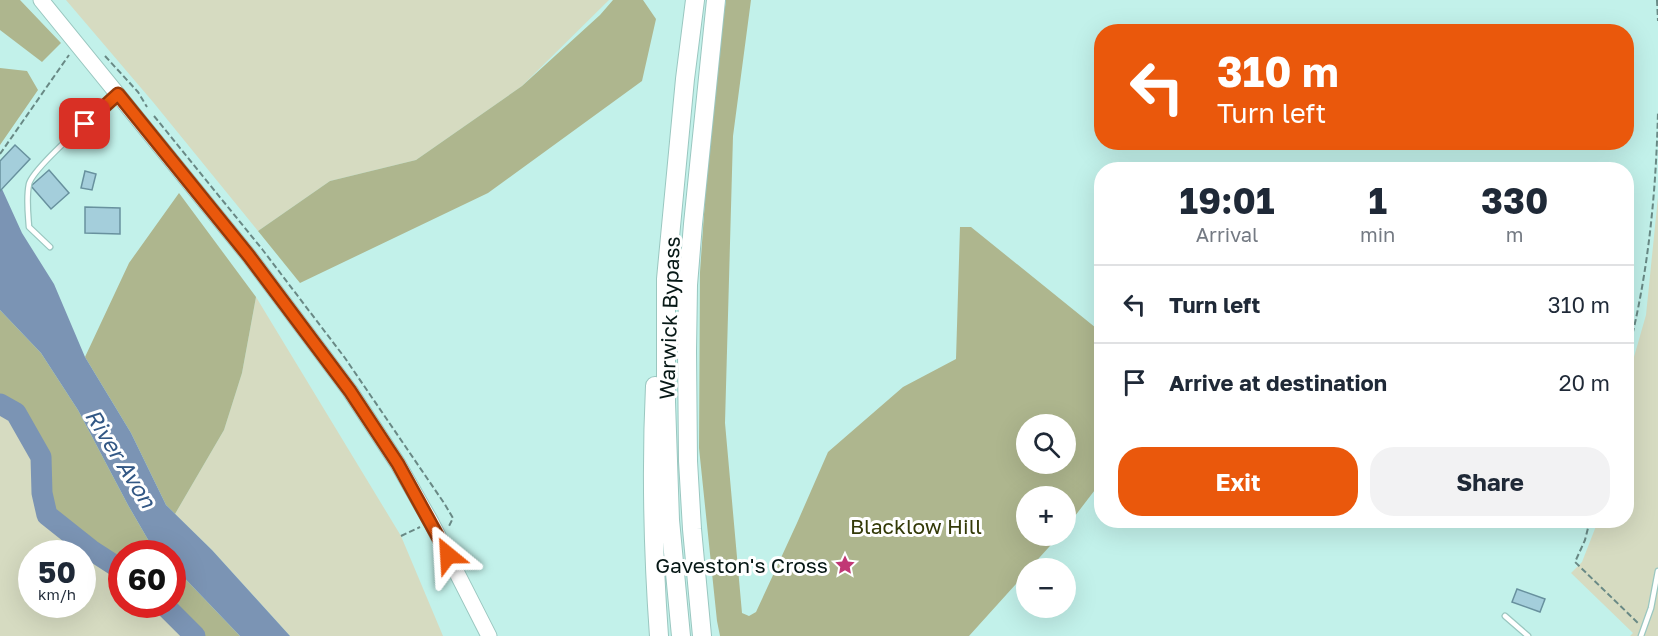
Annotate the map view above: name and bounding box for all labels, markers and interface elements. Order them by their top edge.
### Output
text: 310 m [1217,46,1339,96]
icon: left [1118,48,1196,126]
text: Turn left [1217,97,1326,129]
pin [59,98,110,149]
icon: arrive [68,107,101,140]
text: 19:01 [1180,179,1274,222]
text: 1 [1368,179,1387,222]
text: 330 [1481,179,1548,222]
text: Arrival [1196,222,1258,246]
text: min [1360,222,1395,246]
text: m [1506,222,1524,246]
street label: Warwick Bypass [653,236,685,400]
icon: left [1118,288,1151,321]
text: Turn left [1169,291,1260,318]
text: 310 m [1548,291,1610,318]
icon: arrive [1118,366,1151,399]
text: Arrive at destination [1169,369,1387,396]
text: 20 m [1559,369,1610,396]
water label: River Avon [80,404,163,514]
map controls [1016,414,1076,618]
button: search [1016,414,1076,474]
button: Exit [1118,447,1358,516]
button: Share [1370,447,1610,516]
button: + [1016,486,1076,546]
park label: Blacklow Hill [850,513,982,539]
position arrow [416,523,480,587]
speed limit sign: 60 [108,540,186,618]
place label: Gaveston's Cross [655,552,828,578]
place icon: Gaveston's Cross [833,553,857,577]
text: 50 [38,554,76,590]
button: − [1016,558,1076,618]
text: km/h [38,585,76,603]

